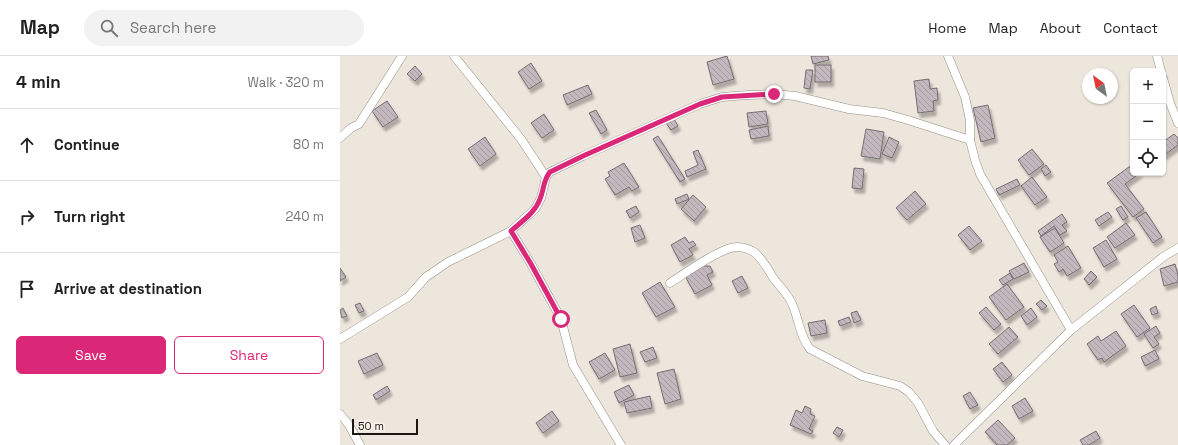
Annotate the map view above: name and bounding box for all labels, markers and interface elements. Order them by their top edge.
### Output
search box [84,10,364,46]
text: Map [20,15,60,40]
icon: search [98,17,120,39]
text: Search here [130,18,216,37]
text: Home [928,19,966,37]
text: Map [988,19,1018,37]
text: About [1040,19,1081,37]
text: Contact [1103,19,1158,37]
north arrow [1082,68,1118,104]
map controls [1130,68,1166,176]
button: + [1130,68,1166,104]
text: 4 min [16,71,61,93]
text: Walk · 320 m [247,74,324,91]
route end [765,85,783,103]
button: − [1130,104,1166,140]
icon: ahead [16,134,38,156]
text: Continue [54,135,120,154]
text: 80 m [293,136,324,153]
button: locate [1130,140,1166,176]
icon: right [16,206,38,228]
text: Turn right [54,207,125,226]
text: 240 m [286,208,324,225]
icon: arrive [16,278,38,300]
text: Arrive at destination [54,279,202,298]
route start [552,310,570,328]
button: Save [16,336,166,374]
button: Share [174,336,324,374]
scale bar [352,417,418,436]
text: 50 m [358,419,384,433]

